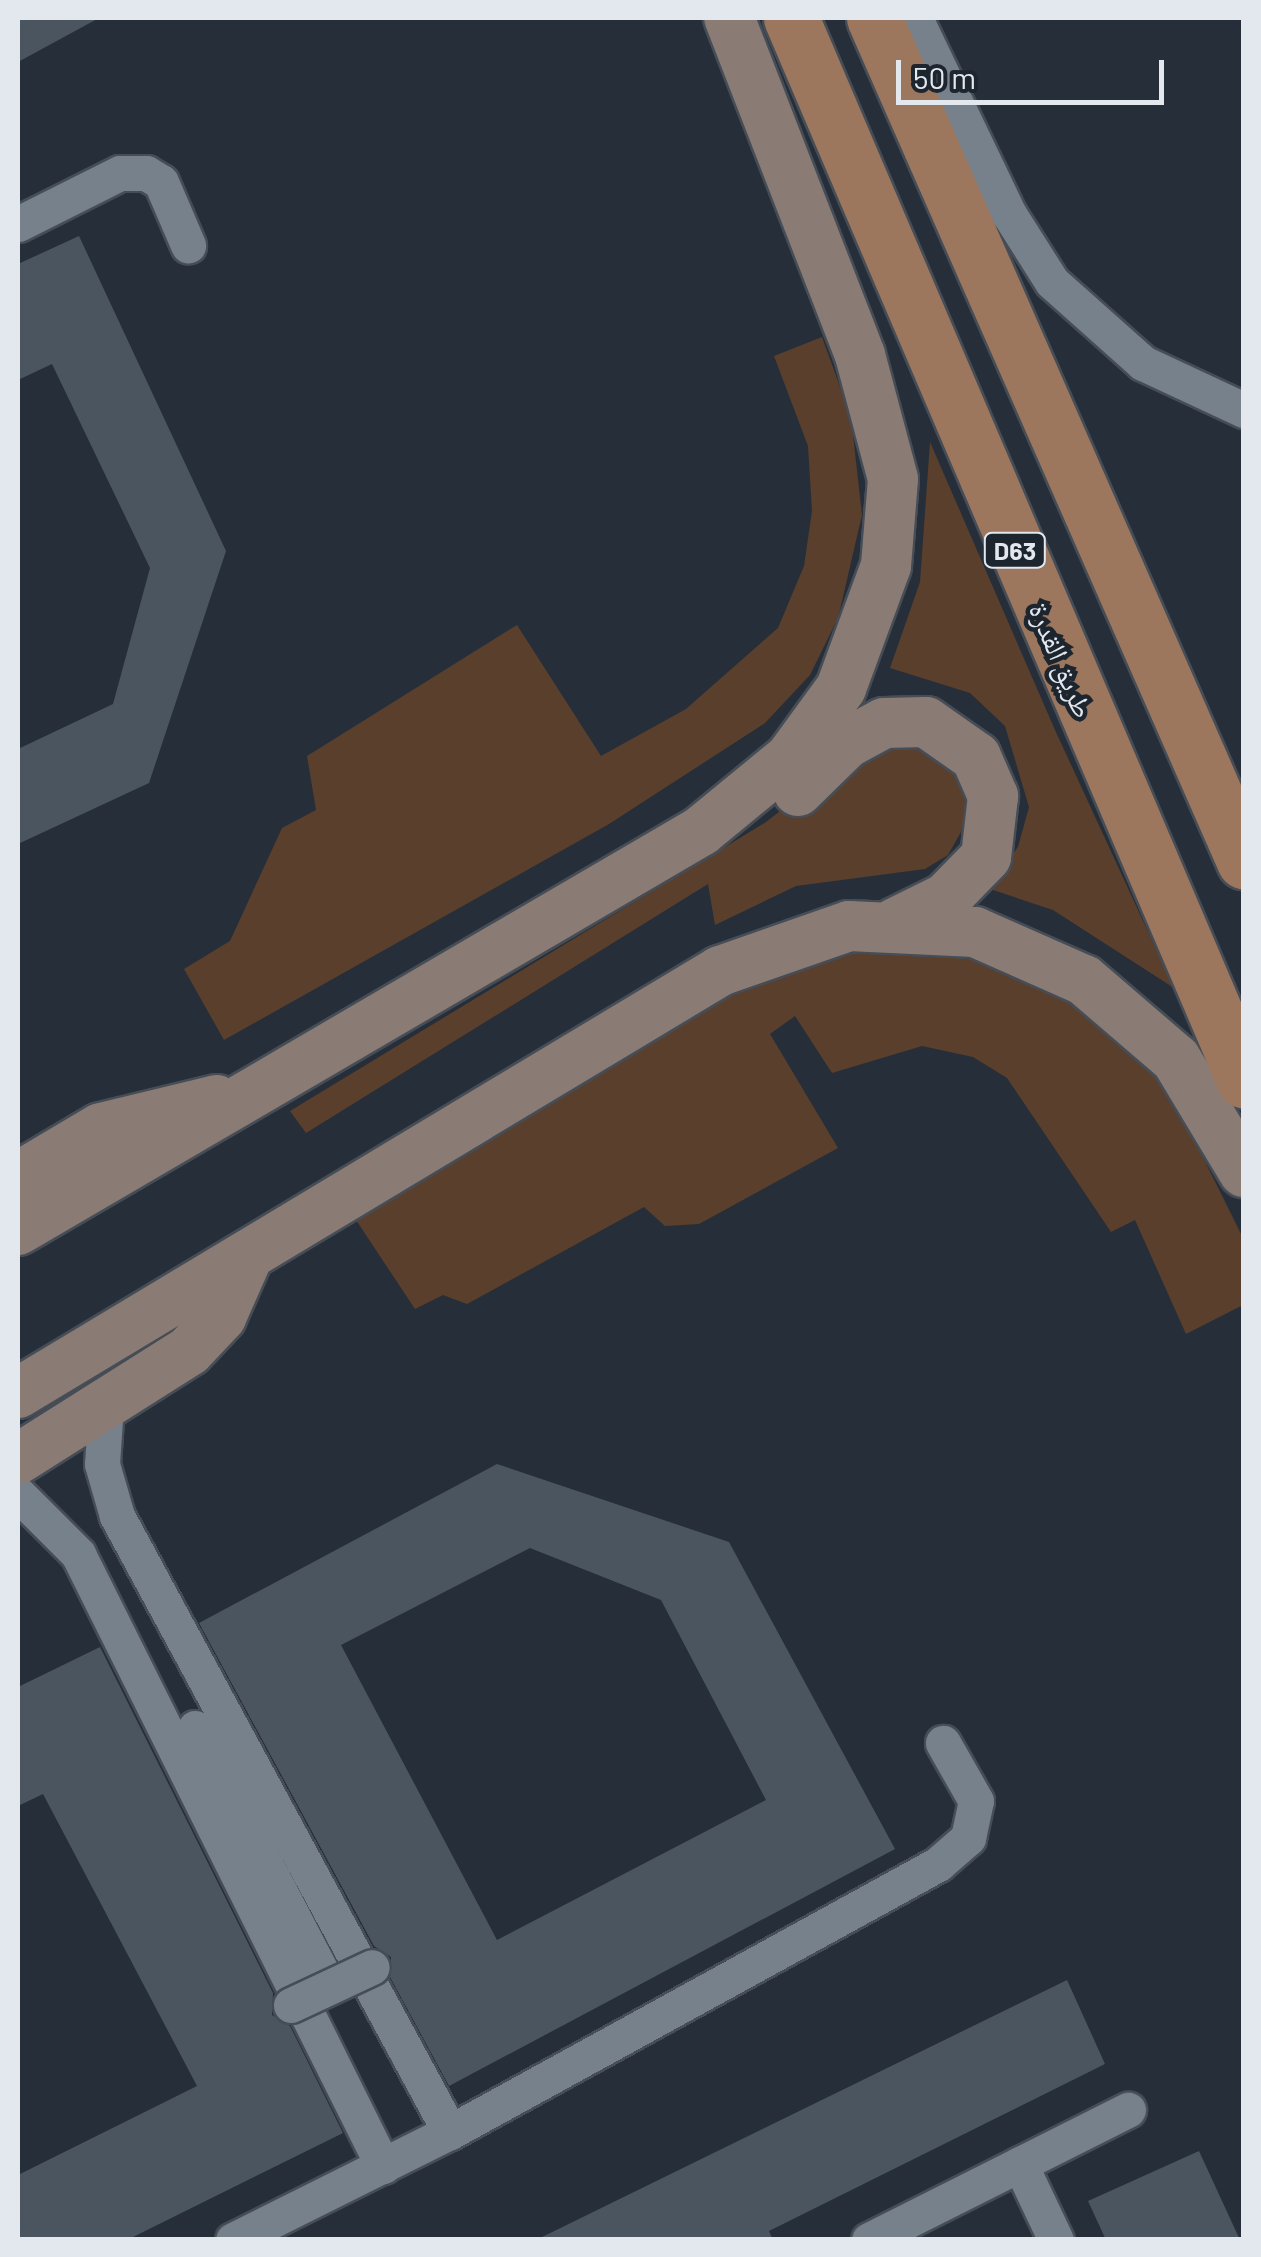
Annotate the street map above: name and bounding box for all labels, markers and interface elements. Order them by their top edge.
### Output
scale bar [901,40,1168,102]
text: 50 m [913,59,976,95]
road number: D63 [982,530,1048,570]
street label: طريق القدرة [1023,597,1101,723]

